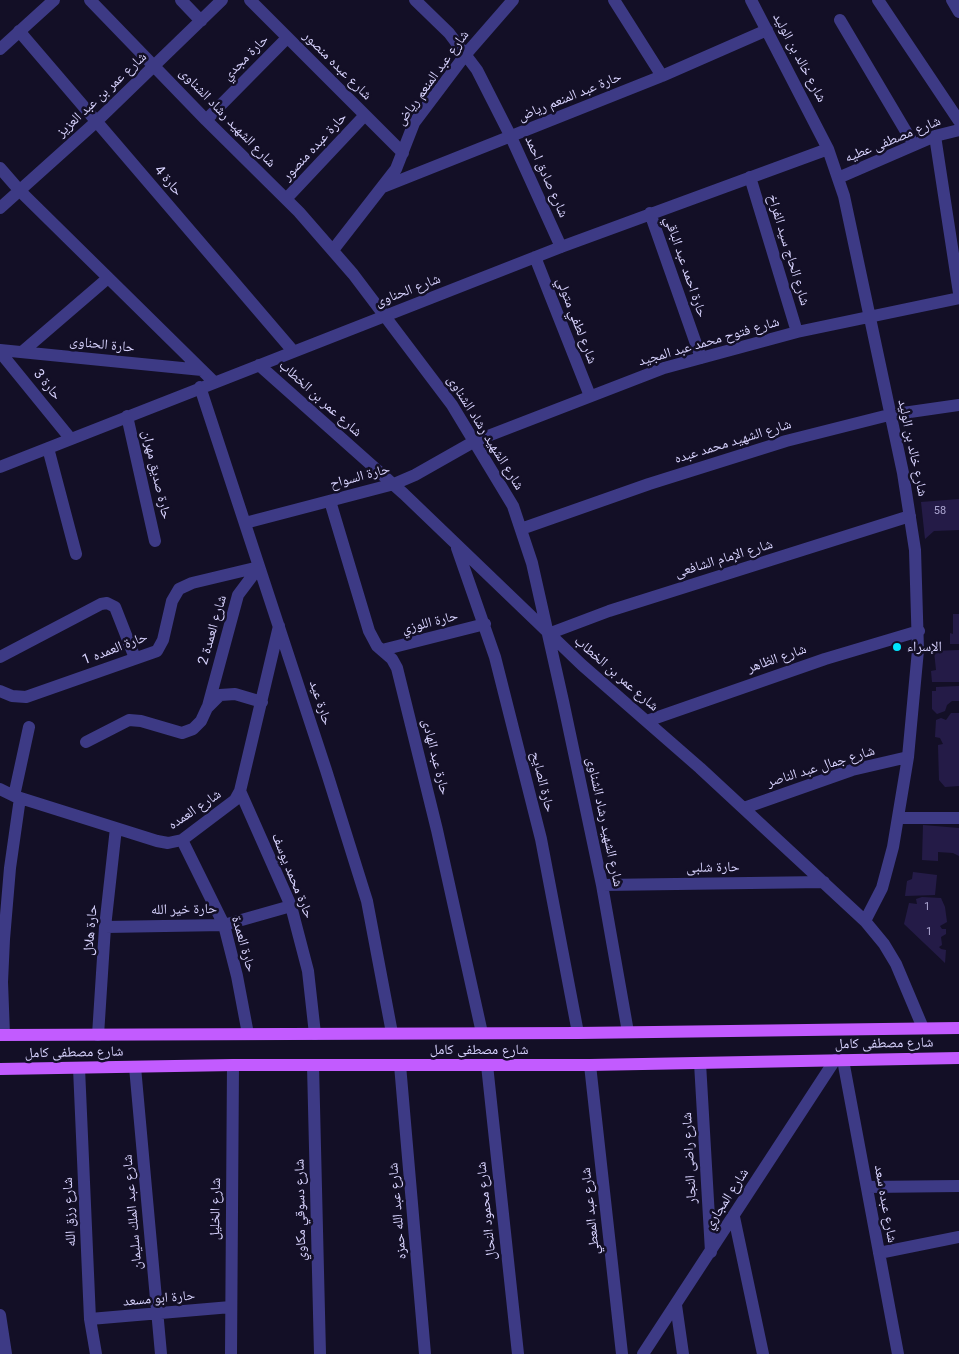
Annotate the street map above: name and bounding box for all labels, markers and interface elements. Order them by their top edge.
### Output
street label: شارع خالد بن الوليد [768,11,830,105]
street label: شارع عبد المنعم رياض [393,27,473,129]
street label: شارع عبده منصور [299,28,375,104]
street label: حارة مجدي [220,32,272,84]
street label: شارع عمر بن عبد العزيز [53,49,151,141]
street label: شارع الشهيد رشاد الشناوى [175,65,279,171]
street label: حارة عبد المنعم رياض [516,69,624,125]
street label: حارة عبده منصور [279,109,351,185]
street label: شارع مصطفى عطيه [843,113,943,167]
street label: شارع صادق احمد [521,134,571,220]
street label: حارة 4 [150,162,186,200]
street label: شارع الحاج سيد الفراخ [763,192,813,308]
street label: حارة احمد عبد الباقي [660,214,710,320]
street label: شارع الحناوى [373,271,443,311]
street label: شارع لطفي متولي [552,276,600,366]
street label: شارع فتوح محمد عبد المجيد [637,314,781,370]
street label: حارة الحناوى [69,333,135,357]
street label: شارع عمر بن الخطاب [275,357,365,441]
street label: حارة 3 [29,366,65,404]
street label: شارع الشهيد رشاد الشناوى [443,373,527,493]
street label: شارع خالد بن الوليد [894,398,930,498]
street label: شارع الشهيد محمد عبده [673,416,793,468]
street label: حارة صديق مهران [138,429,174,521]
street label: حارة السواح [328,461,392,493]
house number: 58 [934,504,946,518]
street label: شارع الإمام الشافعى [673,536,775,582]
street label: شارع العمدة 2 [195,593,231,667]
street label: حارة اللوزي [400,608,460,638]
street label: حارة العمده 1 [80,629,150,669]
street label: شارع عمر بن الخطاب [570,633,662,715]
place label: الإسراء [907,639,942,655]
street label: شارع الظاهر [745,641,809,677]
marker: الإسراء [891,641,903,653]
street label: حارة عيد [305,679,335,727]
street label: حارة عبد الهادى [417,717,453,797]
street label: شارع جمال عبد الناصر [765,743,877,791]
street label: حارة الصايح [526,750,558,814]
street label: شارع الشهيد رشاد الشناوى [582,756,626,888]
street label: شارع العمده [165,786,225,834]
street label: حارة محمد يوسف [267,831,317,921]
street label: حارة شلبى [686,859,740,877]
house number: 1 [924,900,930,914]
street label: حارة خير الله [151,901,217,919]
street label: حارة هلال [80,904,102,956]
street label: حارة العمدة [227,914,259,974]
house number: 1 [926,925,932,939]
street label: شارع مصطفى كامل [835,1035,933,1053]
street label: شارع مصطفى كامل [430,1042,528,1058]
street label: شارع مصطفى كامل [25,1044,123,1062]
street label: شارع راضى النجار [679,1112,701,1204]
street label: شارع عبد الملك سليمان [120,1154,146,1270]
street label: شارع دسوقي مكاوي [292,1159,310,1261]
street label: شارع محمود النحال [473,1161,501,1261]
street label: شارع عبد الله حمزه [385,1162,411,1260]
street label: شارع عبده سعد [870,1164,900,1244]
street label: شارع المجاري [701,1165,753,1233]
street label: شارع عبد المعطي [578,1167,604,1255]
street label: شارع رزق الله [60,1177,80,1247]
street label: شارع الخليل [207,1178,225,1240]
street label: حارة ابو مسعد [122,1287,196,1311]

